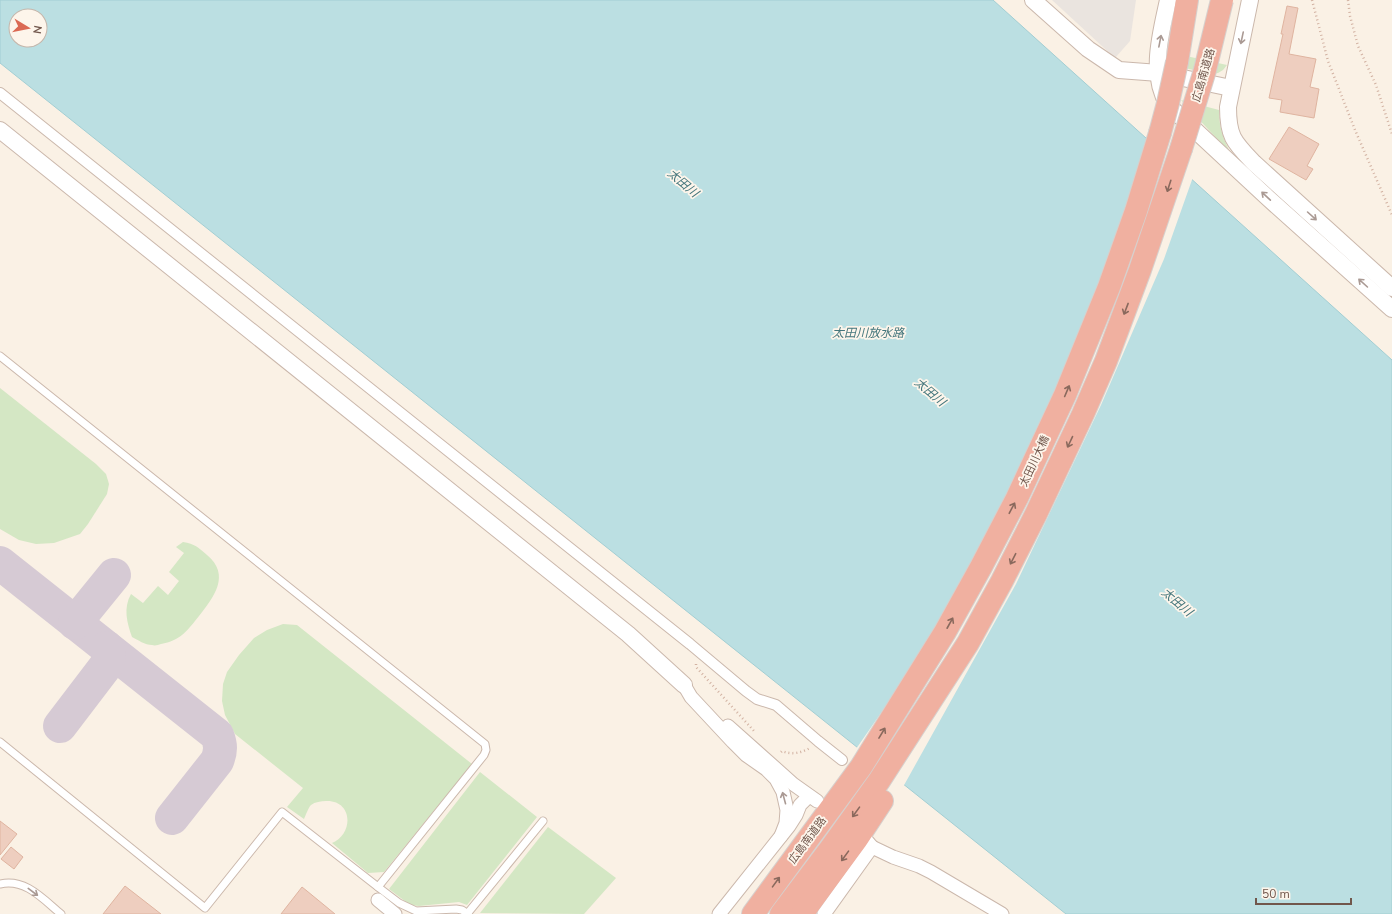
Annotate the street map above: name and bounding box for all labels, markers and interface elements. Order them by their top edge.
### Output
north arrow [8,8,48,48]
text: N [29,24,45,35]
one-way arrow [1238,31,1246,44]
one-way arrow [1156,35,1164,48]
street label: 広島南道路 [1189,47,1218,104]
water label: 太田川 [664,165,703,202]
one-way arrow [1165,180,1172,193]
one-way arrow [1261,192,1272,201]
one-way arrow [1307,211,1317,221]
one-way arrow [1358,279,1368,288]
one-way arrow [1121,302,1129,314]
water label: 太田川放水路 [832,325,905,341]
water label: 太田川 [911,374,950,411]
one-way arrow [1063,385,1071,397]
street label: 太田川大橋 [1016,433,1053,489]
one-way arrow [1066,435,1073,447]
one-way arrow [1009,503,1016,515]
one-way arrow [1009,552,1017,564]
water label: 太田川 [1158,584,1197,621]
one-way arrow [946,617,954,629]
one-way arrow [878,727,886,739]
one-way arrow [780,792,788,805]
one-way arrow [852,807,861,818]
street label: 広島南道路 [785,814,830,867]
one-way arrow [840,851,849,862]
one-way arrow [772,877,780,888]
scale bar [1256,880,1351,906]
text: 50 m [1262,886,1290,902]
one-way arrow [28,888,39,896]

